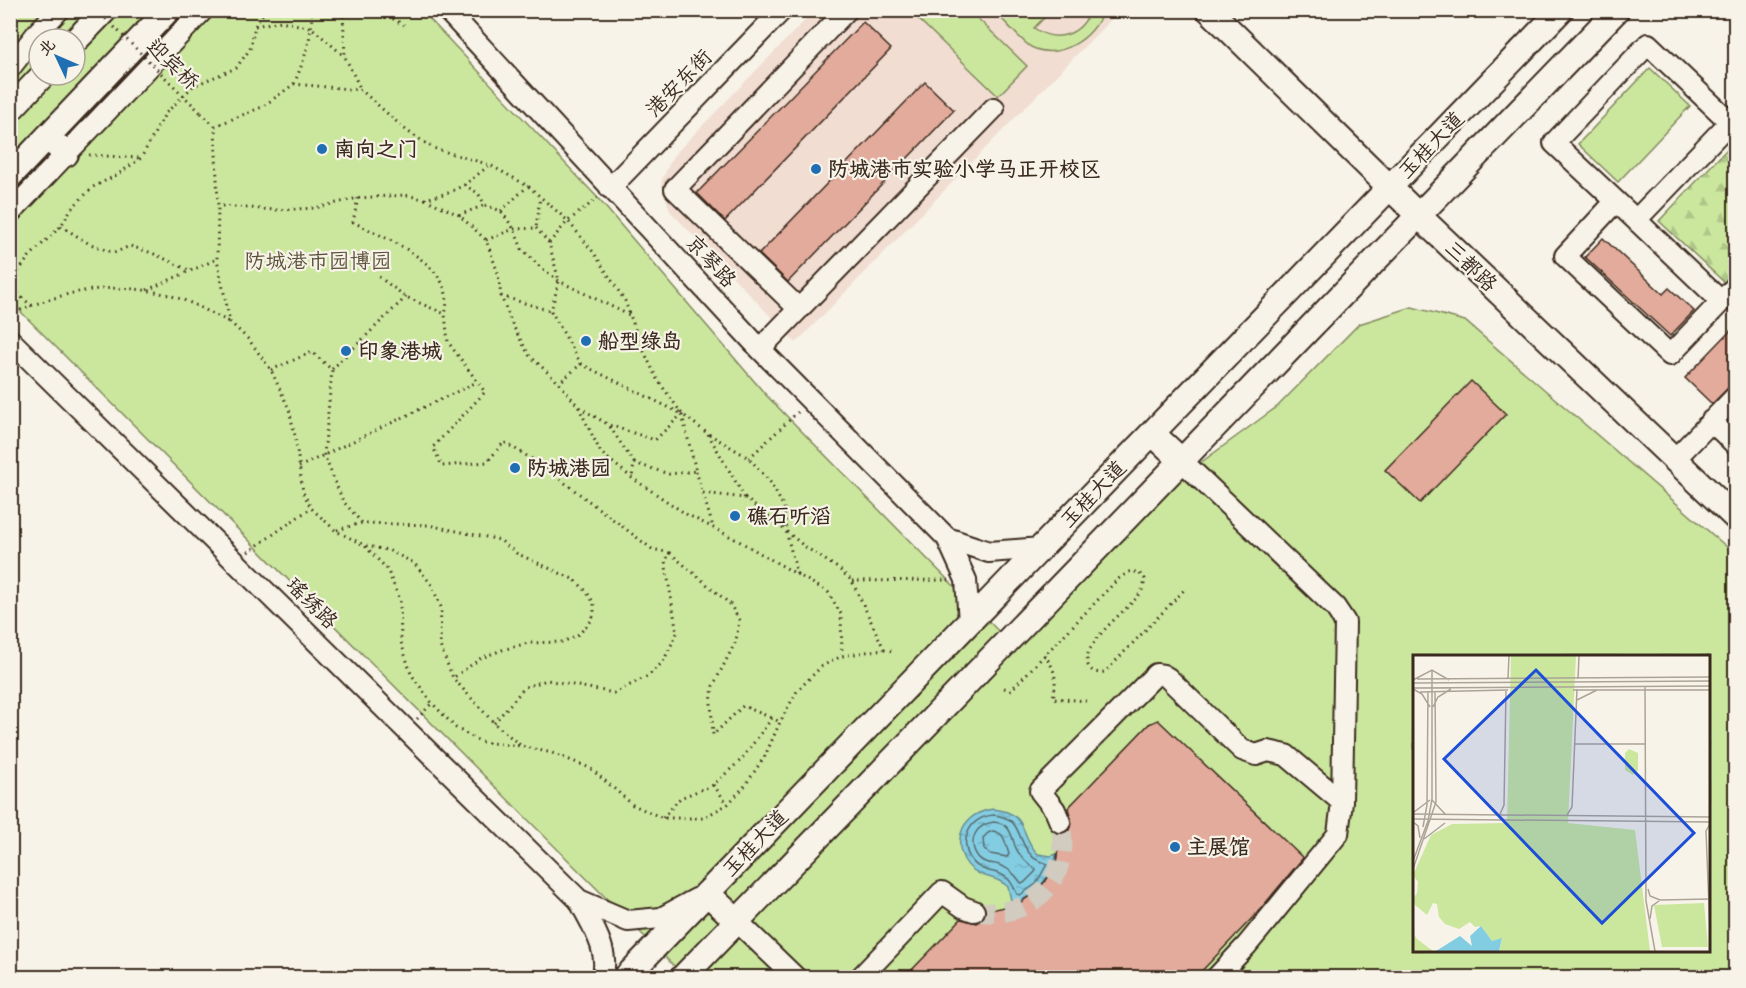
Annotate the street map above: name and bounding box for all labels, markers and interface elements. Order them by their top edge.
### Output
north arrow [27,27,87,87]
street label: 迎宾桥 [141,32,205,95]
text: 北 [33,34,59,59]
street label: 港安东街 [640,43,718,122]
street label: 玉桂大道 [1392,105,1470,184]
place label: 南向之门 [334,135,418,162]
marker: 南向之门 [315,142,329,156]
place label: 防城港市实验小学马正开校区 [828,155,1101,182]
marker: 防城港市实验小学马正开校区 [809,162,823,176]
street label: 京琴路 [680,228,743,293]
street label: 三都路 [1439,234,1503,297]
park label: 防城港市园博园 [245,247,392,274]
place label: 船型绿岛 [598,327,682,354]
marker: 船型绿岛 [579,334,593,348]
place label: 印象港城 [358,337,442,364]
marker: 印象港城 [339,344,353,358]
place label: 防城港园 [527,454,611,481]
street label: 玉桂大道 [1054,454,1132,533]
marker: 防城港园 [508,461,522,475]
place label: 礁石听滔 [747,502,831,529]
marker: 礁石听滔 [728,509,742,523]
street label: 瑶绣路 [281,571,344,634]
inset map [1413,655,1710,952]
street label: 玉桂大道 [716,803,794,882]
place label: 主展馆 [1187,833,1250,860]
marker: 主展馆 [1168,840,1182,854]

